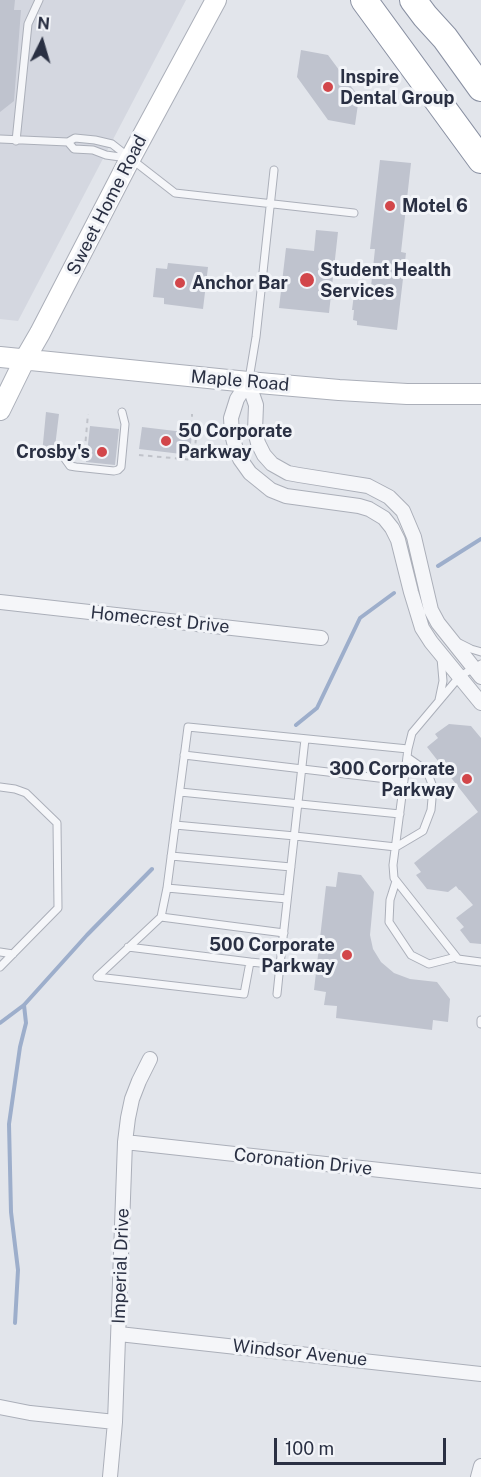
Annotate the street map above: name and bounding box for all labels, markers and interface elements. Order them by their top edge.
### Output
north arrow [12,12,72,72]
text: N [37,14,51,34]
place label: Inspire Dental Group [340,66,454,109]
marker: Inspire Dental Group [321,80,335,94]
street label: Sweet Home Road [62,131,152,279]
place label: Motel 6 [402,195,468,217]
marker: Motel 6 [383,199,397,213]
place label: Student Health Services [320,259,451,302]
marker: Student Health Services [298,271,316,289]
place label: Anchor Bar [192,272,288,294]
marker: Anchor Bar [173,276,187,290]
street label: Maple Road [190,366,290,396]
place label: 50 Corporate Parkway [178,420,292,462]
marker: 50 Corporate Parkway [159,434,173,448]
place label: Crosby's [16,441,90,463]
marker: Crosby's [95,445,109,459]
street label: Homecrest Drive [89,602,231,638]
place label: 300 Corporate Parkway [329,758,455,800]
marker: 300 Corporate Parkway [460,772,474,786]
place label: 500 Corporate Parkway [209,934,335,976]
marker: 500 Corporate Parkway [340,948,354,962]
street label: Coronation Drive [233,1144,373,1180]
street label: Imperial Drive [108,1208,134,1324]
street label: Windsor Avenue [232,1335,368,1371]
scale bar [277,1426,450,1464]
text: 100 m [285,1438,334,1459]

